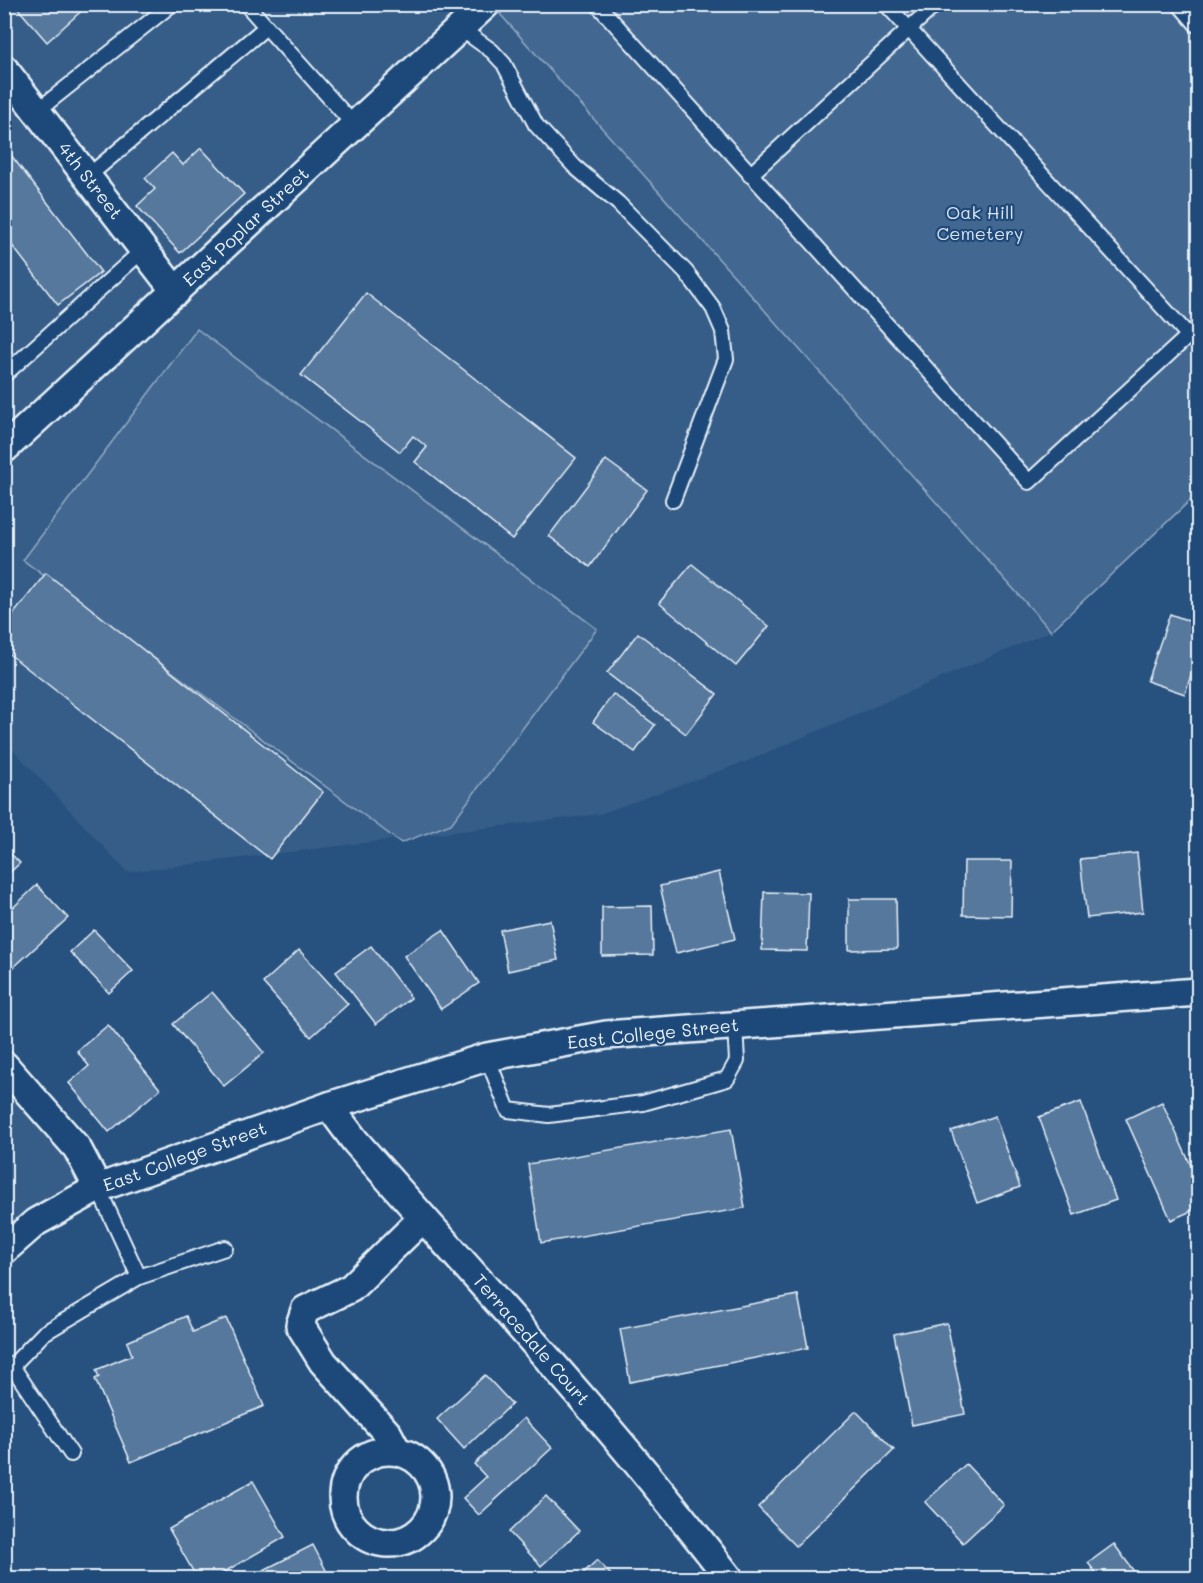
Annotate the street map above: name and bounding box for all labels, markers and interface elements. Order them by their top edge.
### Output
street label: 4th Street [53,137,128,224]
street label: East Poplar Street [177,161,314,291]
park label: Oak Hill Cemetery [937,200,1023,245]
street label: East College Street [566,1012,740,1054]
street label: East College Street [100,1115,270,1197]
street label: Terracedale Court [468,1269,595,1410]

